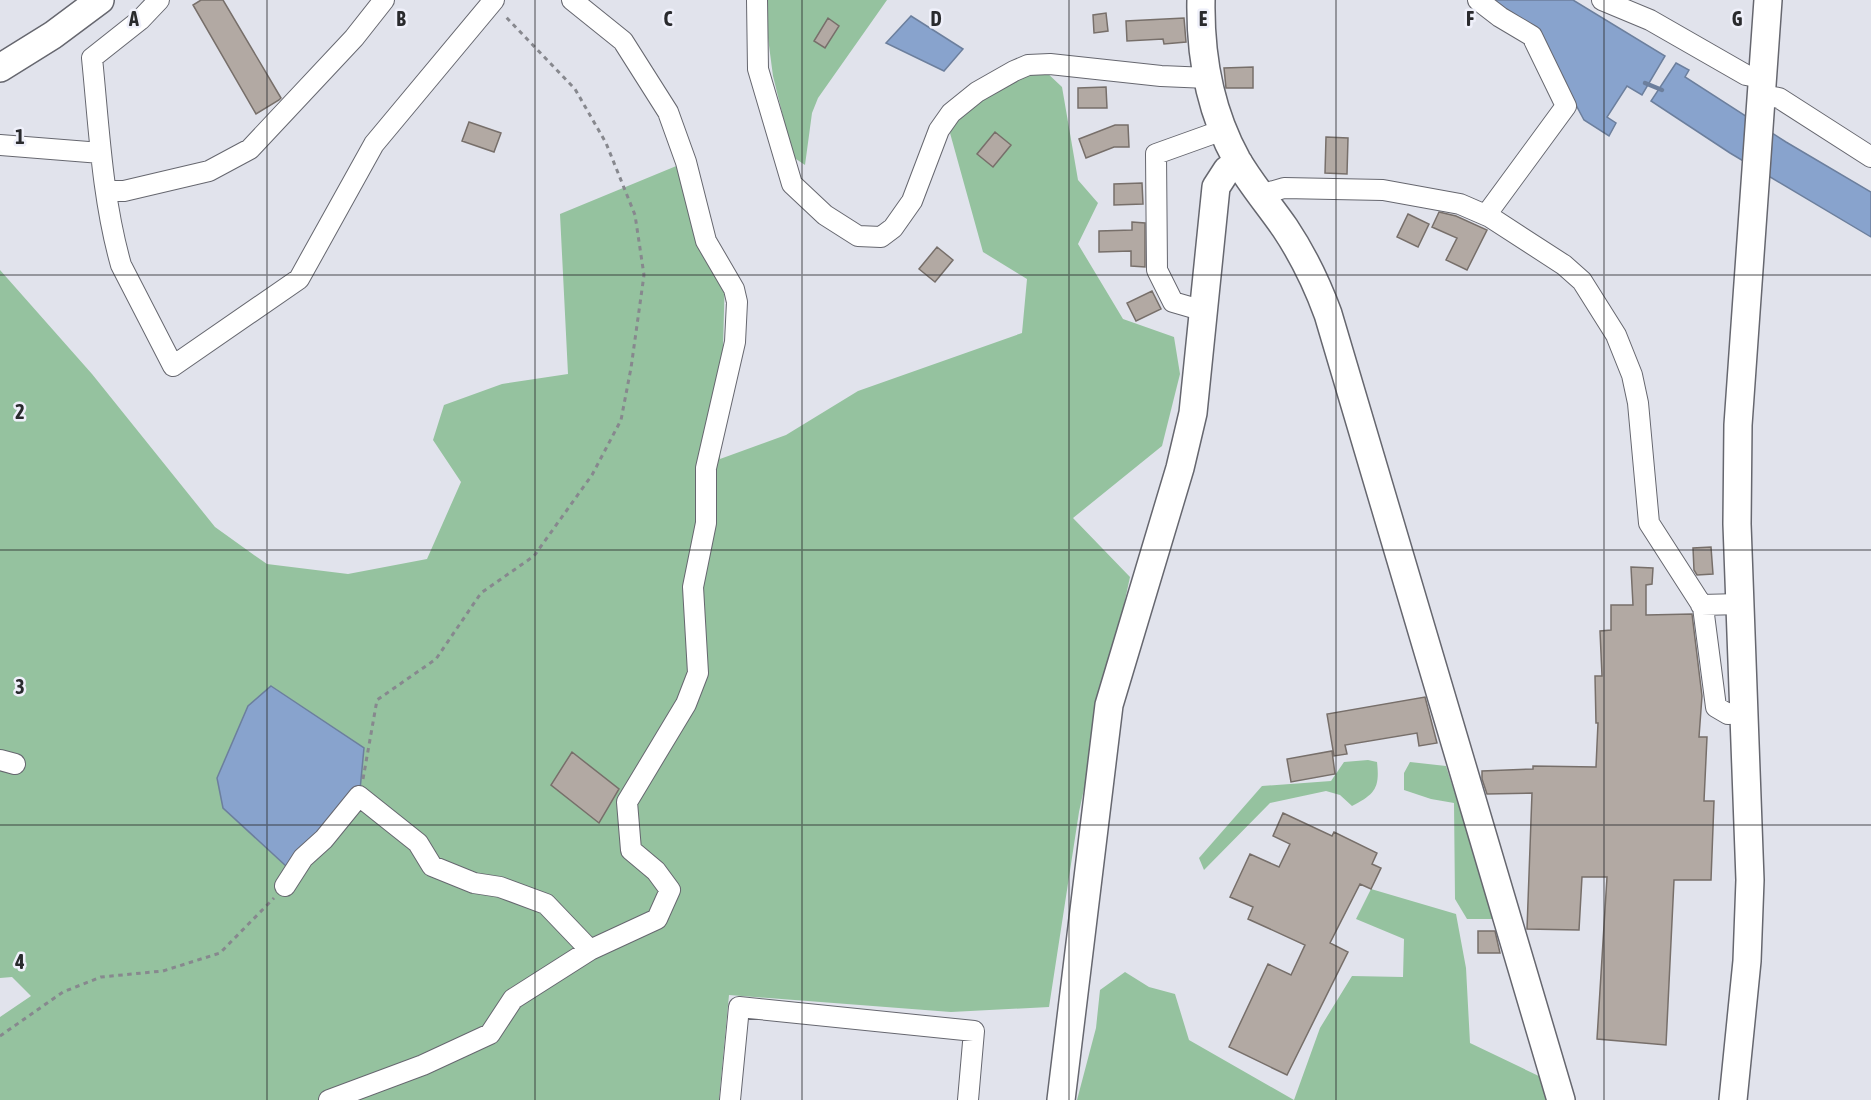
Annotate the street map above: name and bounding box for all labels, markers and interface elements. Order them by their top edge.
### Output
text: A [128,7,139,30]
text: B [396,7,406,30]
text: C [664,7,673,30]
text: D [930,7,942,30]
text: E [1199,7,1208,30]
text: F [1466,7,1474,30]
text: G [1732,7,1743,30]
text: 1 [15,125,25,148]
text: 2 [15,400,25,423]
text: 3 [15,675,25,698]
text: 4 [14,950,25,973]

